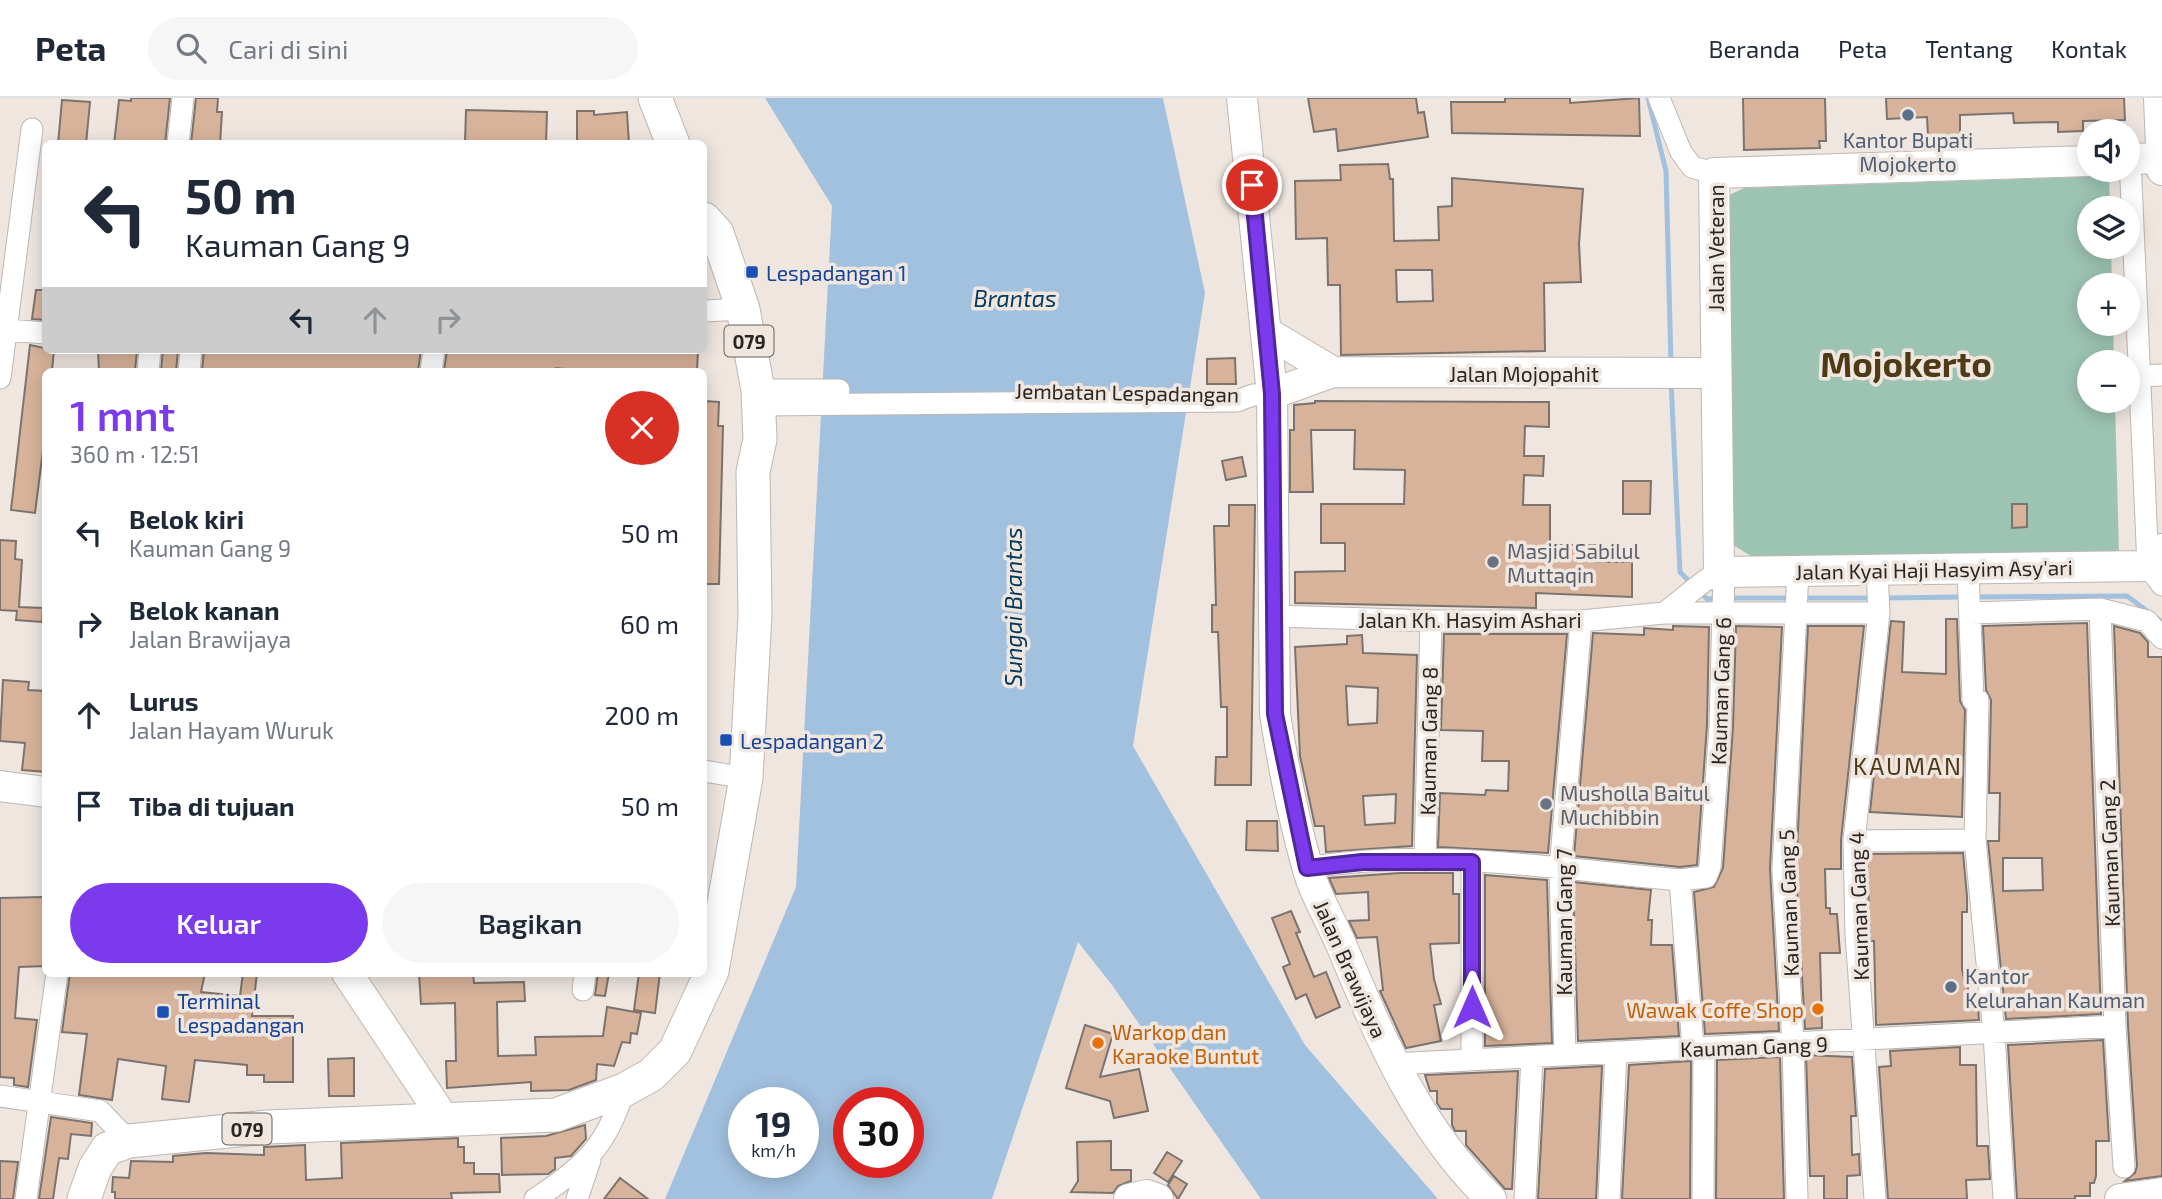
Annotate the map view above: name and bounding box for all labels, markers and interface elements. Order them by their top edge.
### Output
search box [148,17,638,80]
text: Peta [35,28,106,68]
icon: search [172,29,210,67]
text: Cari di sini [228,33,348,64]
text: Beranda [1709,34,1800,63]
text: Peta [1838,34,1887,63]
text: Tentang [1925,34,2013,63]
text: Kontak [2051,34,2127,63]
marker: Kantor Bupati Mojokerto [1900,107,1916,123]
map controls [2077,119,2140,413]
button: sound [2077,119,2140,182]
place label: Kantor Bupati Mojokerto [1843,127,1973,177]
pin [1222,155,1282,215]
text: 50 m [185,165,297,224]
icon: arrive [1233,166,1271,204]
icon: left [70,168,161,259]
street label: Jalan Veteran [1703,184,1728,312]
button: layers [2077,196,2140,259]
text: Kauman Gang 9 [185,225,411,263]
place label: Lespadangan 1 [766,260,907,285]
marker: Lespadangan 1 [744,264,760,280]
button: + [2077,273,2140,336]
water label: Brantas [973,284,1057,312]
icon: left [283,301,321,339]
icon: ahead [356,301,394,339]
icon: right [429,301,467,339]
road number: 079 [724,326,774,356]
district label: Mojokerto [1820,342,1992,384]
button: − [2077,350,2140,413]
street label: Jalan Mojopahit [1449,361,1599,387]
street label: Jembatan Lespadangan [1015,378,1239,406]
text: 1 mnt [70,389,175,439]
button: close [605,391,679,465]
text: 360 m · 12:51 [70,440,200,468]
text: Belok kiri [129,503,244,534]
icon: left [70,514,108,552]
text: 50 m [621,517,679,548]
water label: Sungai Brantas [999,527,1027,687]
text: Kauman Gang 9 [129,534,291,562]
place label: Masjid Sabilul Muttaqin [1507,538,1640,587]
marker: Masjid Sabilul Muttaqin [1485,554,1501,570]
street label: Jalan Kyai Haji Hasyim Asy'ari [1795,554,2073,585]
text: Belok kanan [129,594,280,625]
icon: right [70,605,108,643]
street label: Jalan Kh. Hasyim Ashari [1358,607,1582,632]
text: 60 m [620,608,679,639]
street label: Kauman Gang 6 [1705,617,1735,765]
text: Jalan Brawijaya [129,625,291,653]
street label: Kauman Gang 8 [1414,666,1442,816]
text: Lurus [129,685,199,716]
icon: ahead [70,696,108,734]
text: 200 m [604,699,679,730]
text: Jalan Hayam Wuruk [129,716,334,744]
place label: Lespadangan 2 [740,728,884,753]
marker: Lespadangan 2 [718,732,734,748]
district label: KAUMAN [1853,751,1963,780]
street label: Kauman Gang 2 [2094,779,2124,927]
place label: Musholla Baitul Muchibbin [1560,780,1711,829]
icon: arrive [70,787,108,825]
text: Tiba di tujuan [129,790,295,821]
text: 50 m [621,790,679,821]
marker: Musholla Baitul Muchibbin [1538,796,1554,812]
street label: Kauman Gang 5 [1773,829,1803,977]
street label: Kauman Gang 4 [1843,831,1873,981]
street label: Kauman Gang 7 [1551,848,1576,995]
button: Keluar [70,883,368,963]
button: Bagikan [382,883,679,963]
street label: Jalan Brawijaya [1309,896,1393,1042]
place label: Kantor Kelurahan Kauman [1965,963,2145,1012]
position arrow [1435,970,1509,1044]
marker: Kantor Kelurahan Kauman [1943,979,1959,995]
place label: Terminal Lespadangan [177,988,305,1037]
place label: Wawak Coffe Shop [1626,997,1804,1022]
marker: Wawak Coffe Shop [1810,1001,1826,1017]
marker: Terminal Lespadangan [155,1004,171,1020]
place label: Warkop dan Karaoke Buntut [1112,1019,1259,1068]
street label: Kauman Gang 9 [1680,1031,1828,1061]
marker: Warkop dan Karaoke Buntut [1090,1035,1106,1051]
speed limit sign: 30 [833,1087,924,1178]
text: 19 [756,1102,791,1144]
road number: 079 [222,1113,272,1144]
text: km/h [751,1139,796,1161]

